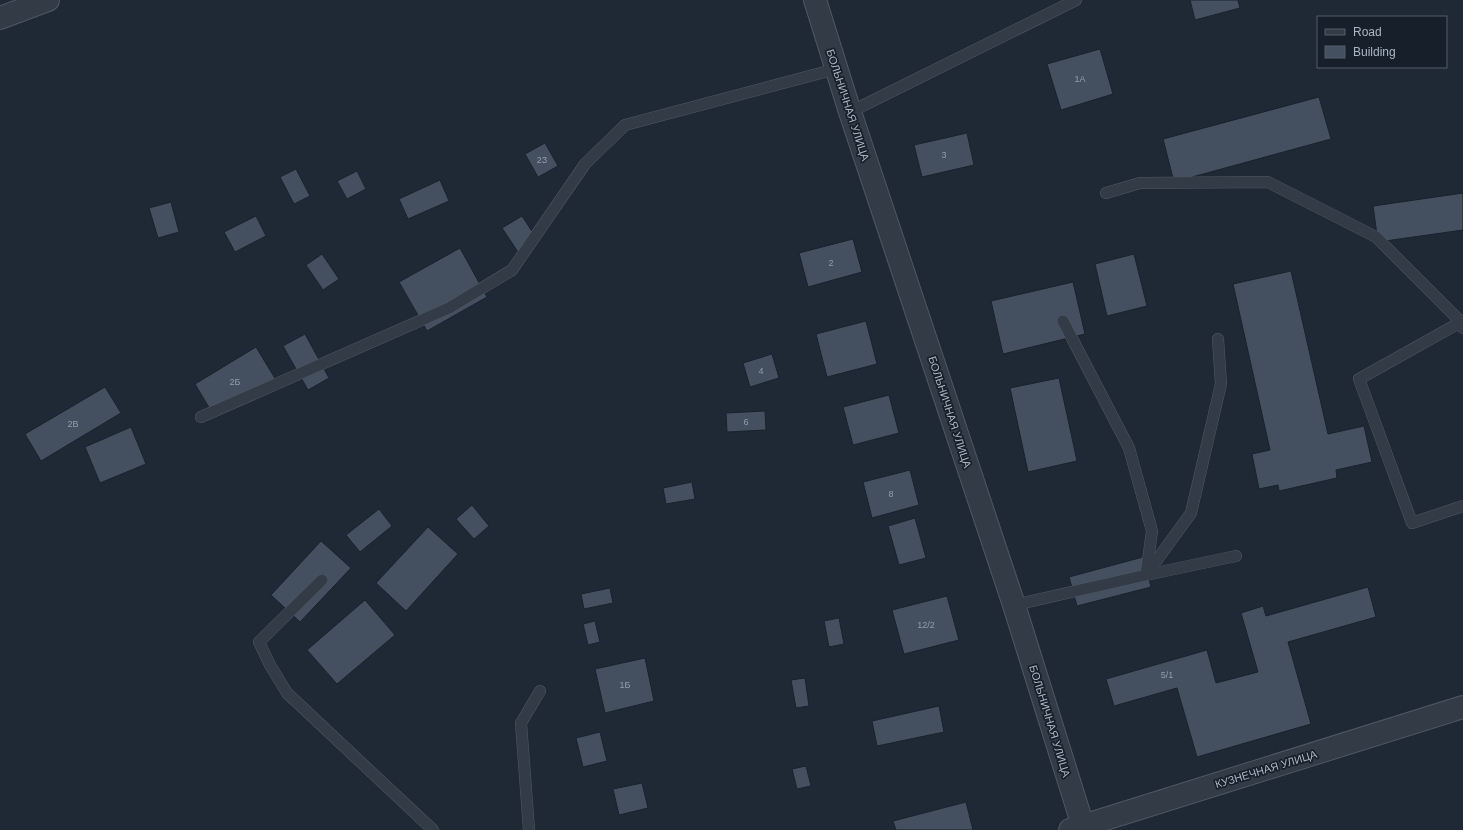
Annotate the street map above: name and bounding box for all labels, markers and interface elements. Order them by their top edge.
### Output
legend [1317,16,1447,68]
text: Road [1353,25,1382,39]
text: Building [1353,45,1396,59]
street label: БОЛЬНИЧНАЯ УЛИЦА [824,48,872,163]
house number: 1А [1074,74,1086,84]
house number: 3 [941,150,947,160]
house number: 2З [537,155,547,165]
house number: 2 [828,258,834,268]
street label: БОЛЬНИЧНАЯ УЛИЦА [926,355,974,470]
house number: 4 [758,366,764,376]
house number: 2Б [230,377,241,387]
house number: 6 [743,417,749,427]
house number: 2В [67,419,79,429]
house number: 8 [888,489,894,499]
house number: 12/2 [917,620,935,630]
street label: БОЛЬНИЧНАЯ УЛИЦА [1027,663,1073,779]
house number: 5/1 [1161,670,1173,680]
house number: 1Б [620,680,631,690]
street label: КУЗНЕЧНАЯ УЛИЦА [1214,748,1319,790]

